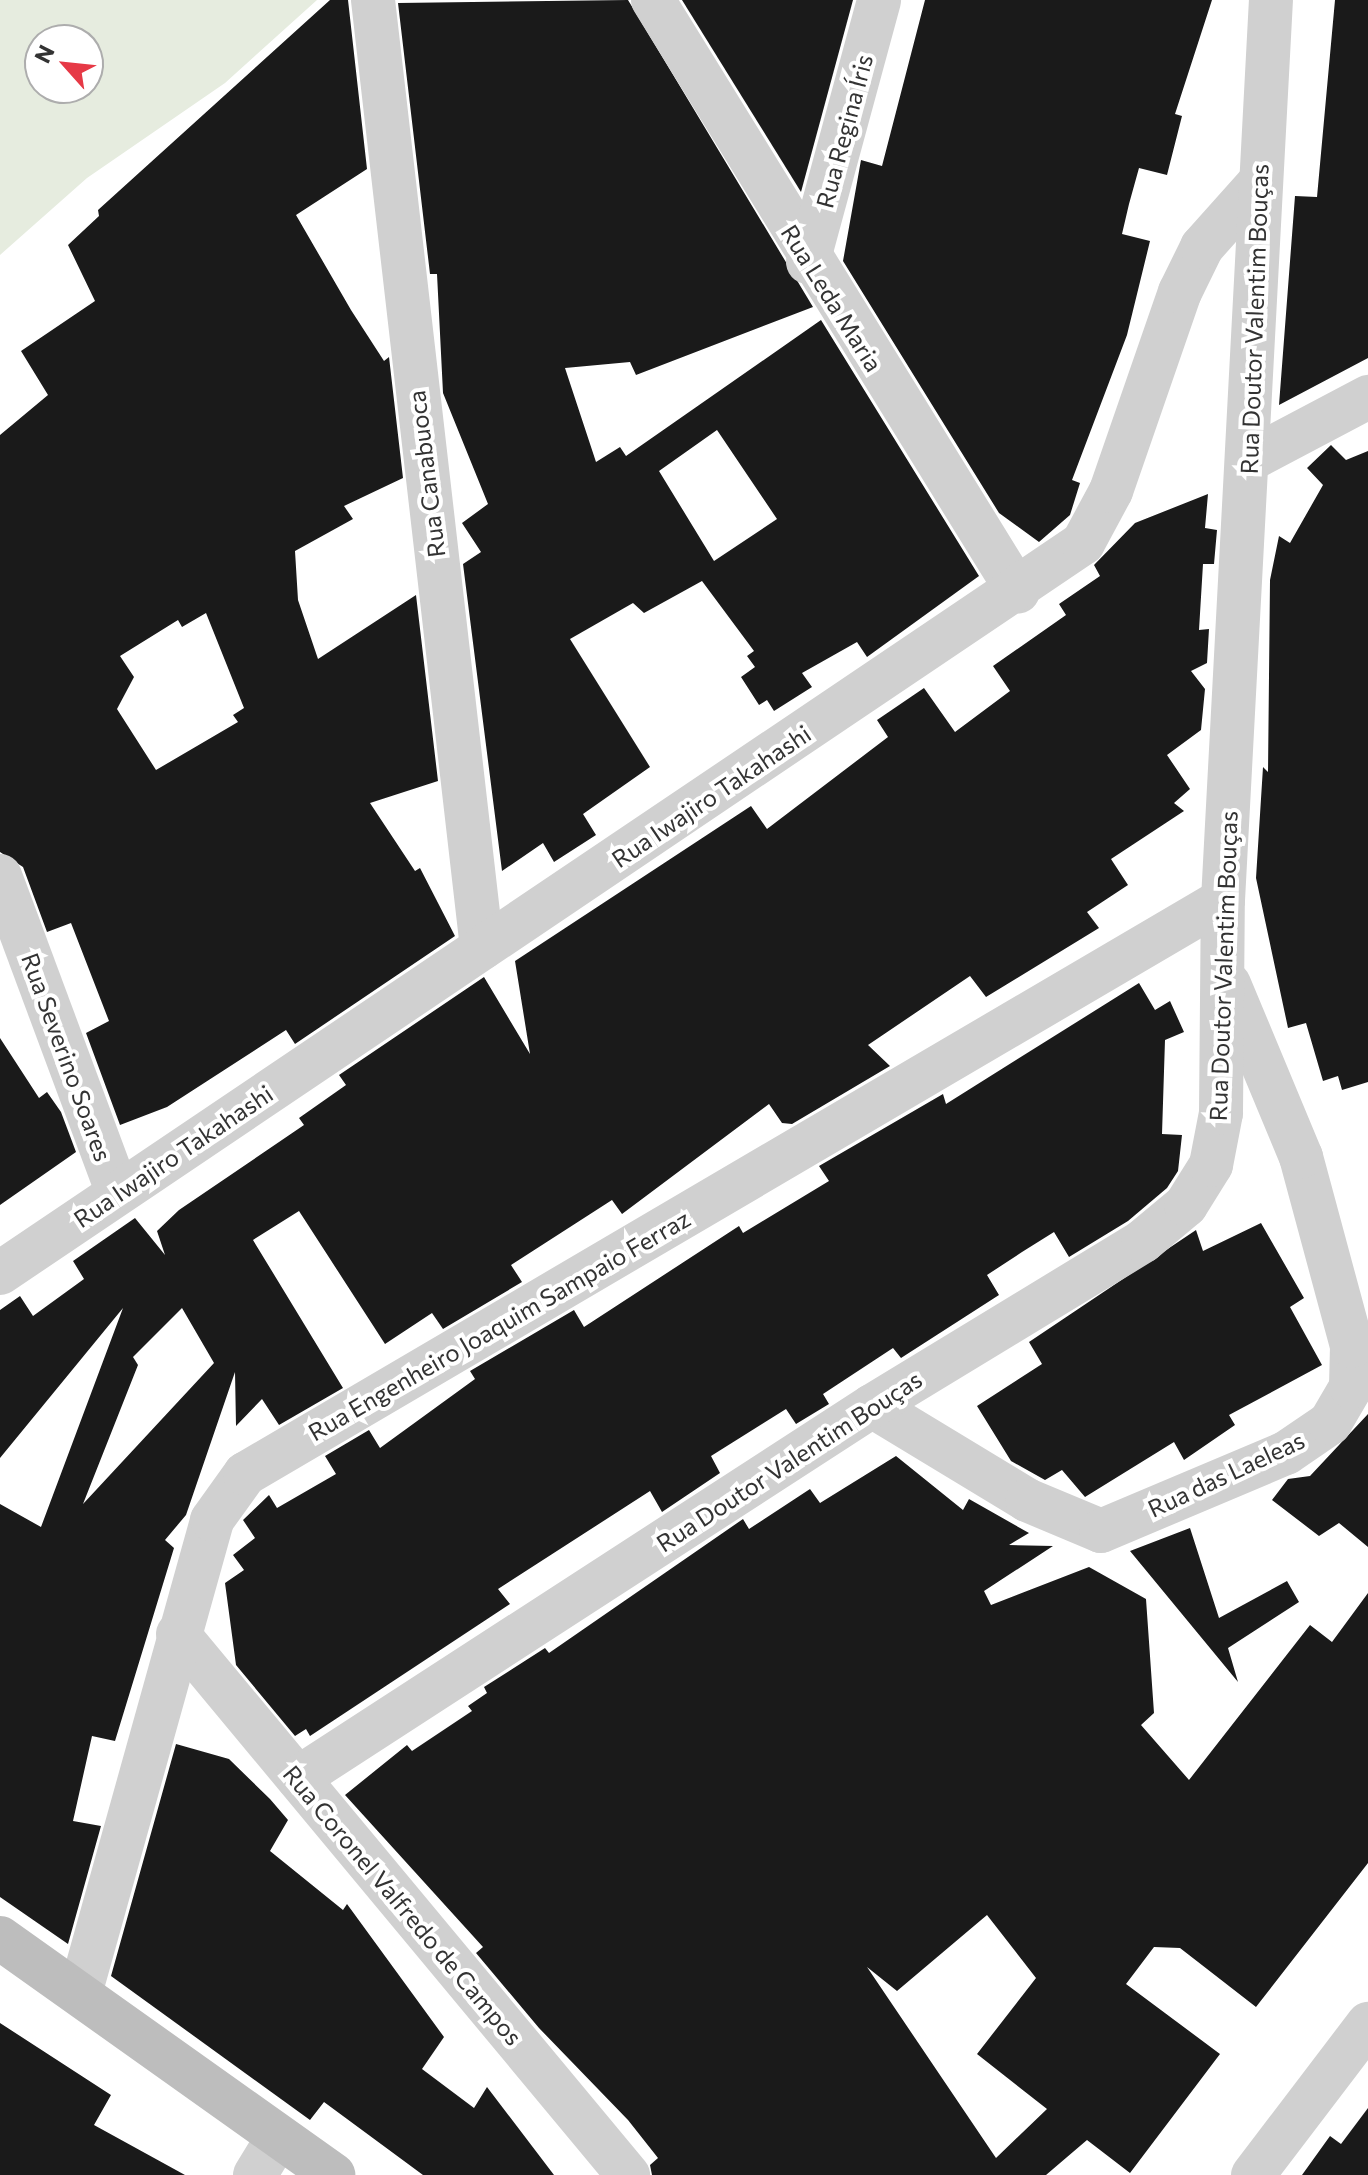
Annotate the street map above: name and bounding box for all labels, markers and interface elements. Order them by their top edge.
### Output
north arrow [24,24,104,104]
text: N [28,40,60,67]
street label: Rua Regina Íris [810,51,878,211]
street label: Rua Doutor Valentim Bouças [1234,163,1274,475]
street label: Rua Leda Maria [775,219,889,377]
street label: Rua Canabuoca [401,389,451,559]
street label: Rua Iwajiro Takahashi [606,719,816,873]
street label: Rua Doutor Valentim Bouças [1203,810,1243,1122]
street label: Rua Severino Soares [16,949,118,1165]
street label: Rua Iwajiro Takahashi [68,1079,278,1233]
street label: Rua Engenheiro Joaquim Sampaio Ferraz [303,1204,695,1446]
street label: Rua Doutor Valentim Bouças [651,1364,927,1558]
street label: Rua das Laeleas [1143,1425,1309,1523]
street label: Rua Coronel Valfredo de Campos [278,1759,528,2051]

